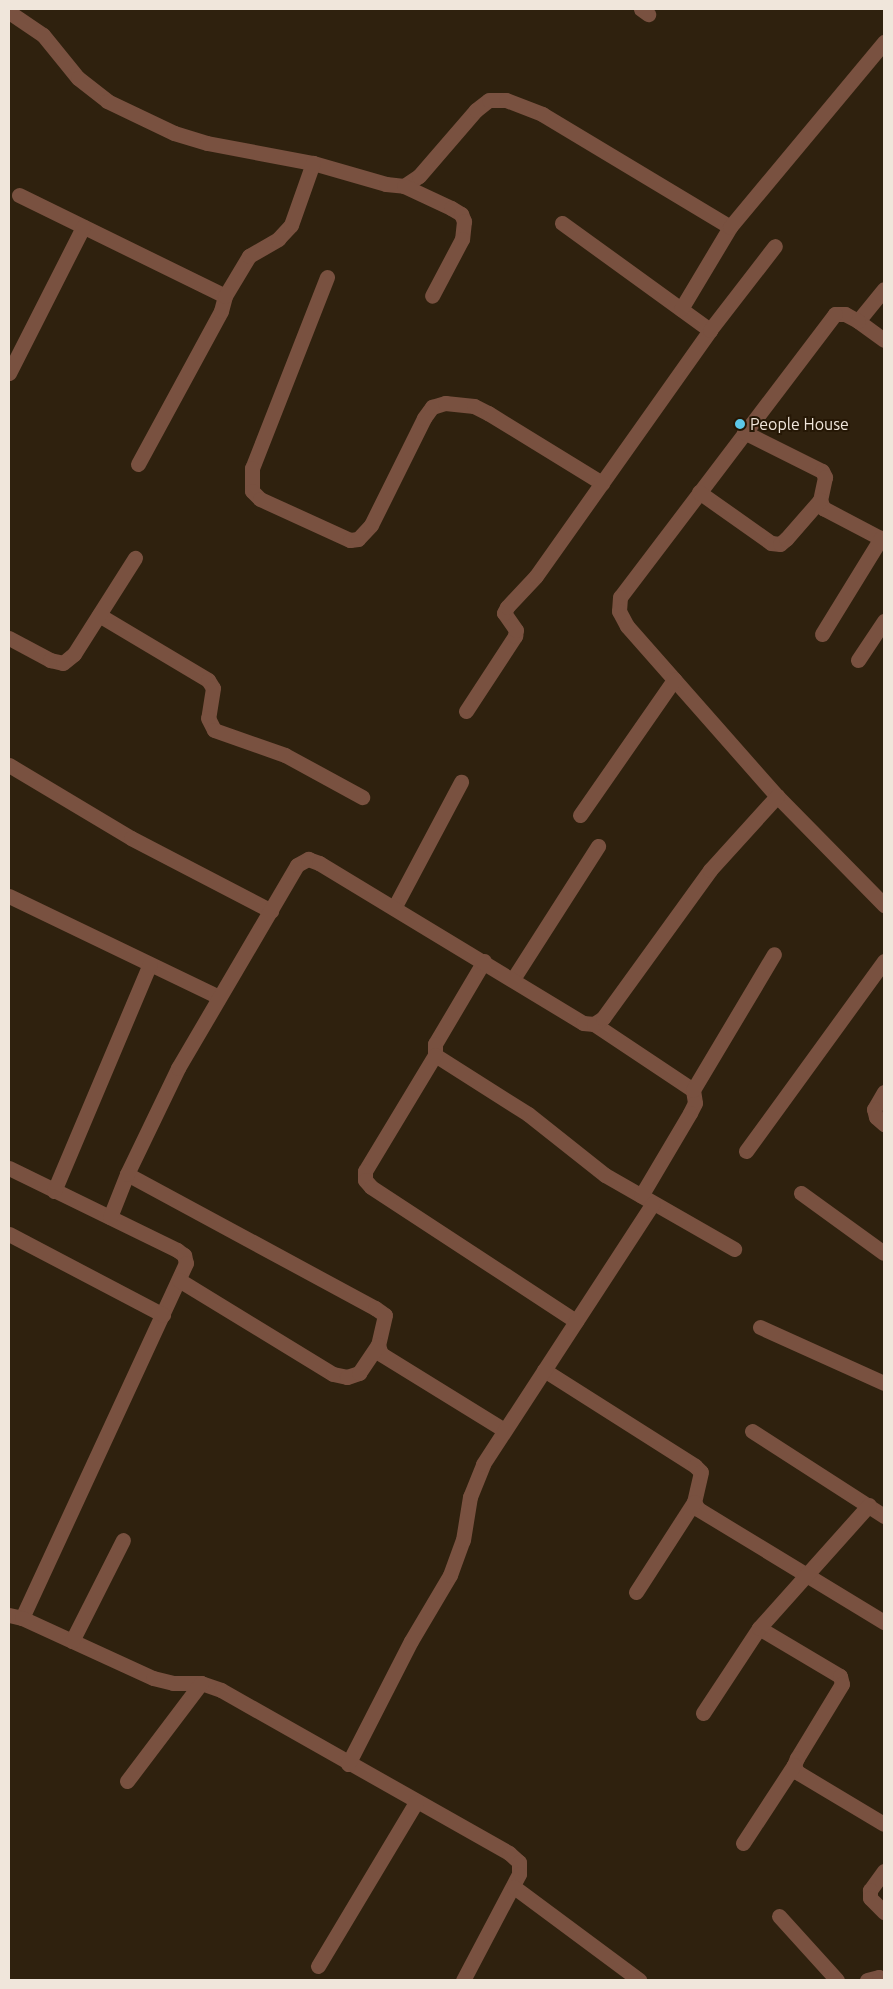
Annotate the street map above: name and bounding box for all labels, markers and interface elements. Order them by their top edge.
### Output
place label: People House [750,414,849,434]
marker: People House [734,418,746,430]

